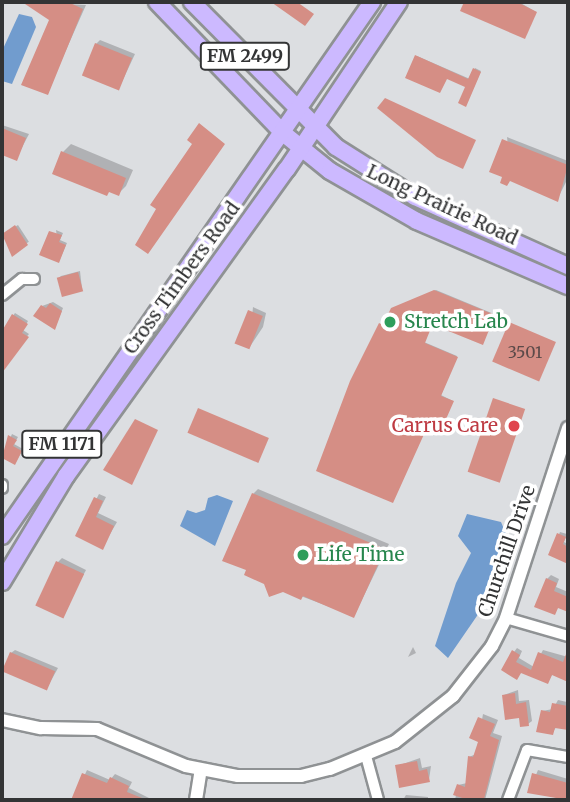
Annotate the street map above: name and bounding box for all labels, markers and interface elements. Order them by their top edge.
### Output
road number: FM 2499 [200,42,290,70]
street label: Long Prairie Road [363,160,521,250]
street label: Cross Timbers Road [119,197,245,359]
place label: Stretch Lab [404,311,508,333]
marker: Stretch Lab [382,314,398,330]
house number: 3501 [508,342,542,362]
place label: Carrus Care [392,415,498,437]
marker: Carrus Care [504,416,524,436]
road number: FM 1171 [20,430,104,458]
street label: Churchill Drive [474,482,540,620]
place label: Life Time [317,544,404,566]
marker: Life Time [295,547,311,563]

